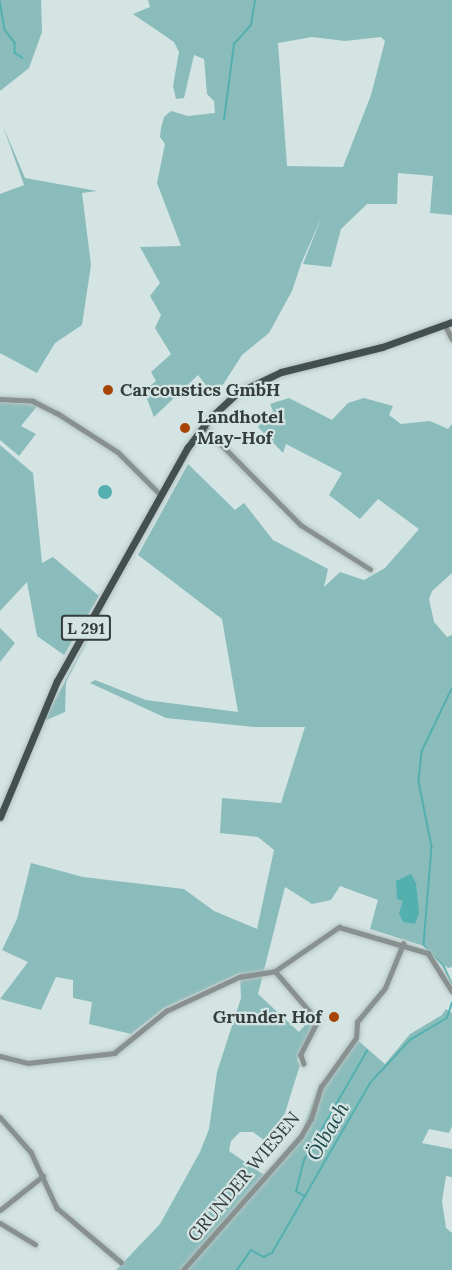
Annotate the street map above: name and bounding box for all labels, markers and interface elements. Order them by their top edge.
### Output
place label: Carcoustics GmbH [120,379,280,401]
marker: Carcoustics GmbH [101,383,115,397]
place label: Landhotel May-Hof [197,407,284,450]
marker: Landhotel May-Hof [178,421,192,435]
road number: L 291 [60,615,112,641]
place label: Grunder Hof [213,1006,322,1028]
marker: Grunder Hof [327,1010,341,1024]
water label: Ölbach [301,1098,353,1164]
street label: GRUNDER WIESEN [183,1108,305,1246]

